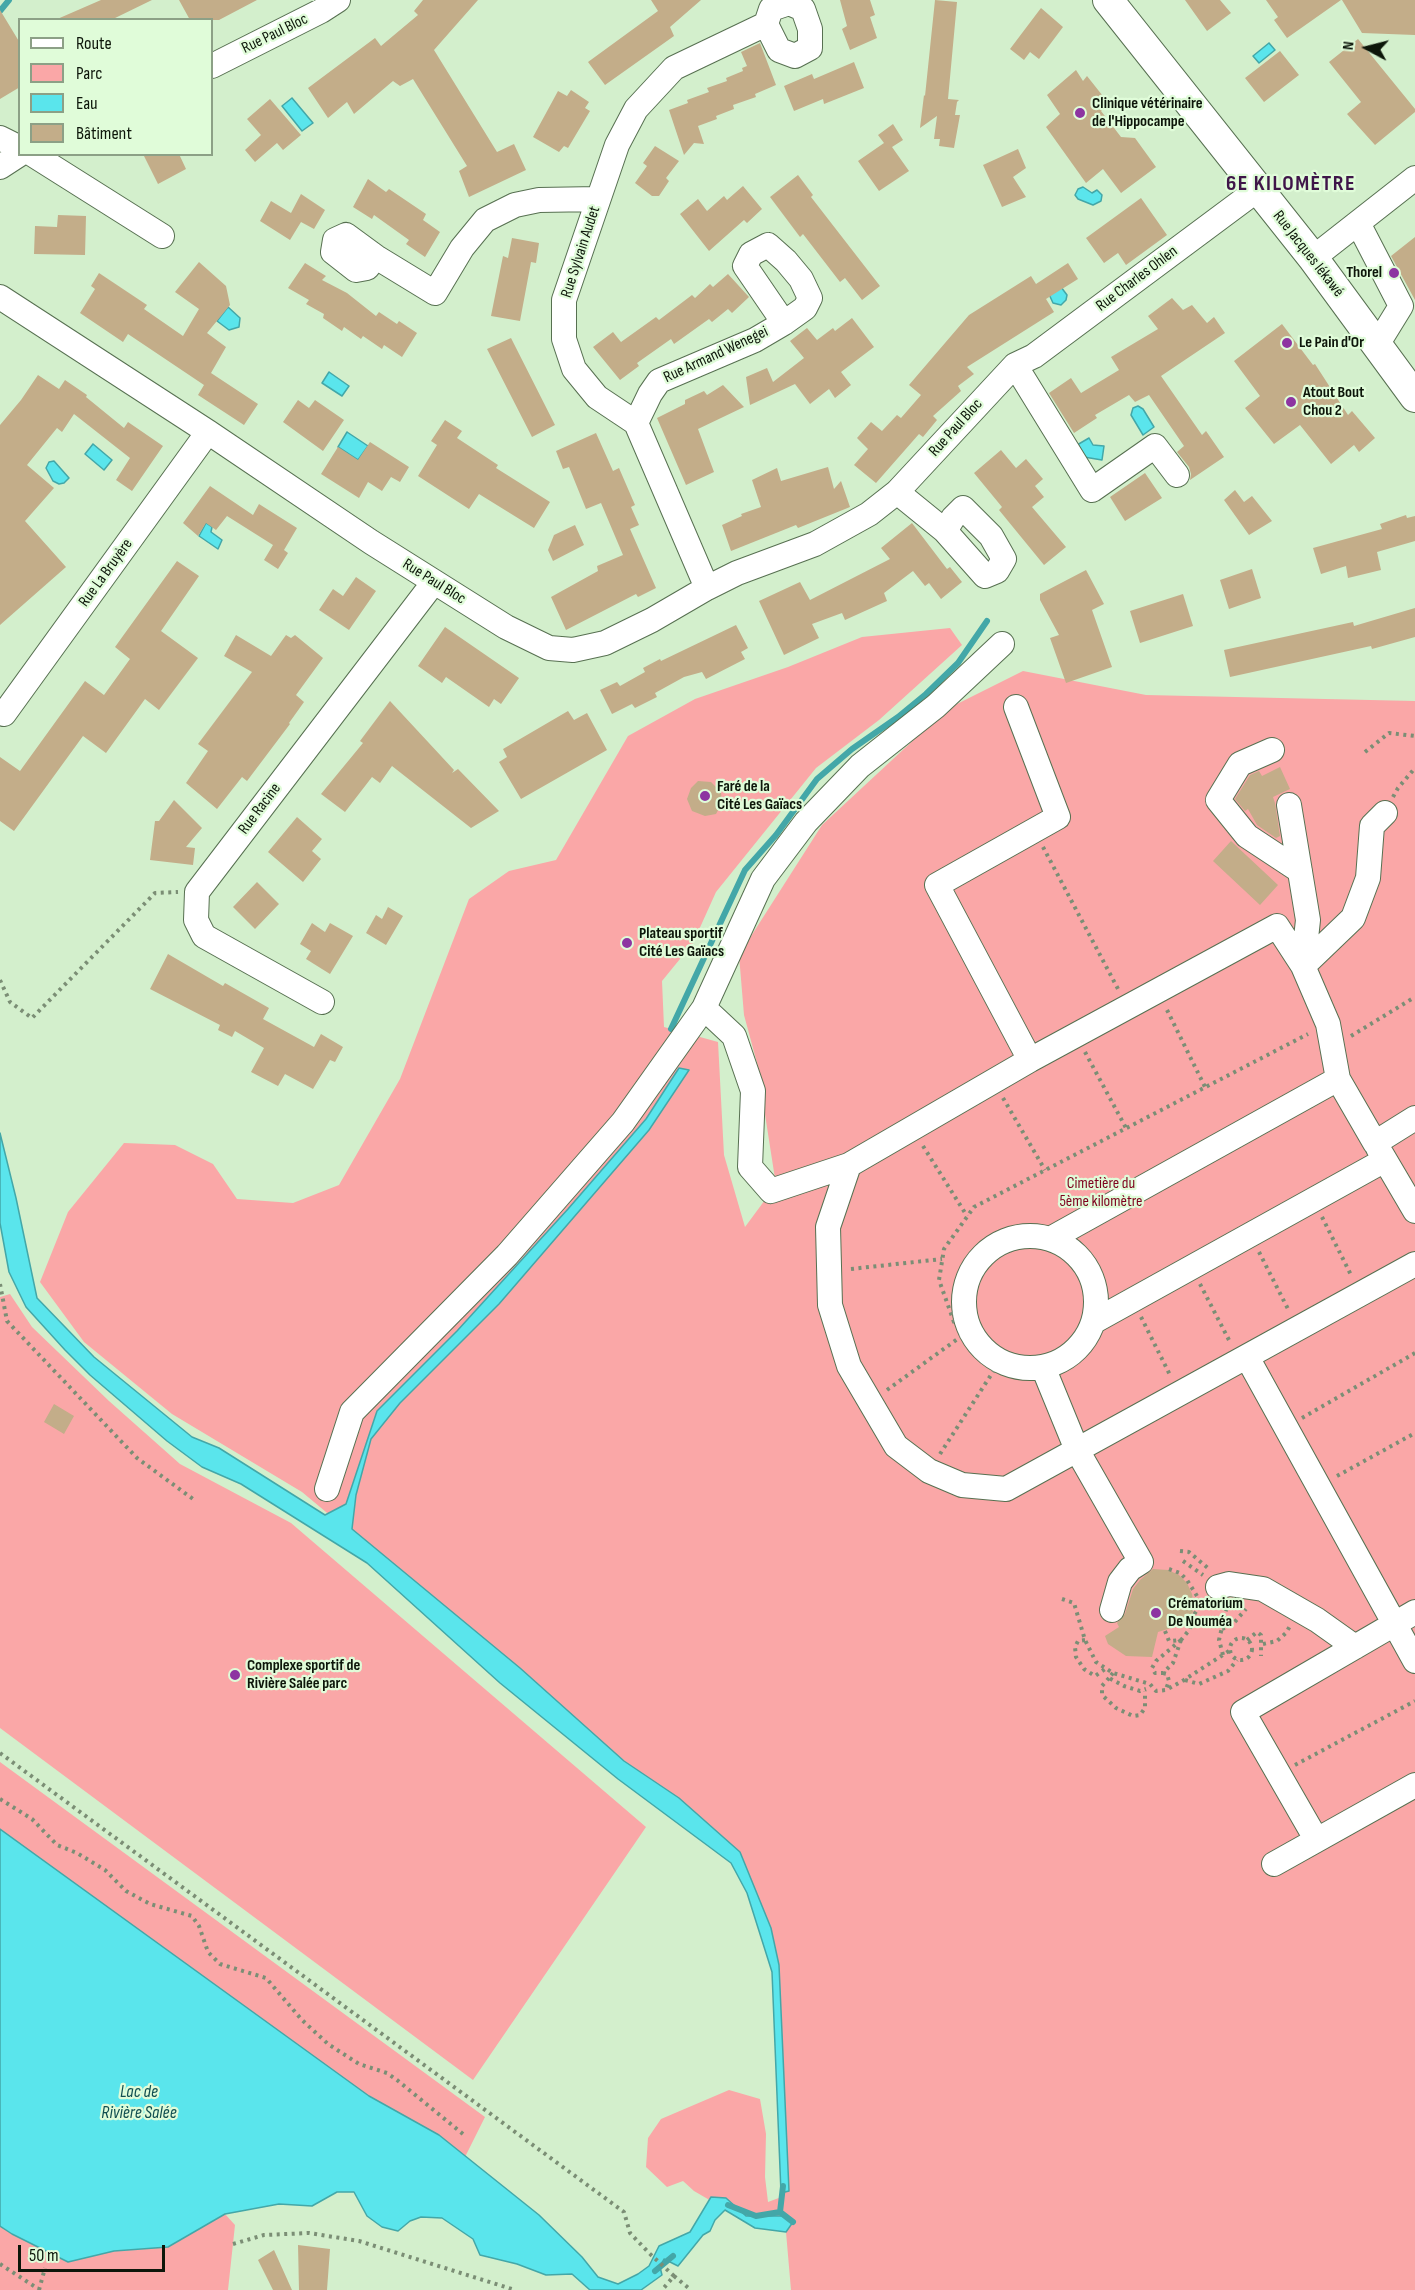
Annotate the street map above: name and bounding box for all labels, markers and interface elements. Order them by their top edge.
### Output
street label: Rue Paul Bloc [239,10,311,58]
legend [18,18,213,156]
north arrow [1337,18,1397,78]
text: Route [76,33,112,54]
text: N [1339,40,1359,51]
text: Parc [76,63,102,84]
text: Eau [76,93,98,114]
place label: Clinique vétérinaire de l'Hippocampe [1092,94,1203,132]
marker: Clinique vétérinaire de l'Hippocampe [1073,106,1087,120]
text: Bâtiment [76,123,132,144]
district label: 6E KILOMÈTRE [1226,171,1356,197]
street label: Rue Sylvain Audet [557,204,605,300]
street label: Rue Jacques Iékawé [1268,207,1348,301]
street label: Rue Charles Ohlen [1092,242,1182,316]
place label: Thorel [1346,263,1382,283]
marker: Thorel [1387,266,1401,280]
street label: Rue Armand Wenegei [661,322,771,388]
place label: Le Pain d'Or [1299,333,1364,353]
marker: Le Pain d'Or [1280,336,1294,350]
place label: Atout Bout Chou 2 [1303,383,1364,421]
street label: Rue Paul Bloc [925,395,987,461]
marker: Atout Bout Chou 2 [1284,395,1298,409]
street label: Rue La Bruyère [75,535,137,611]
street label: Rue Paul Bloc [399,555,469,609]
place label: Faré de la Cité Les Gaïacs [717,777,802,815]
street label: Rue Racine [235,780,285,838]
marker: Faré de la Cité Les Gaïacs [698,789,712,803]
place label: Plateau sportif Cité Les Gaïacs [639,924,724,962]
marker: Plateau sportif Cité Les Gaïacs [620,936,634,950]
park label: Cimetière du 5ème kilomètre [1059,1174,1143,1212]
place label: Crématorium De Nouméa [1168,1594,1243,1632]
marker: Crématorium De Nouméa [1149,1606,1163,1620]
place label: Complexe sportif de Rivière Salée parc [247,1656,360,1694]
marker: Complexe sportif de Rivière Salée parc [228,1668,242,1682]
water label: Lac de Rivière Salée [101,2081,177,2124]
scale bar [21,2233,168,2271]
text: 50 m [29,2245,59,2266]

